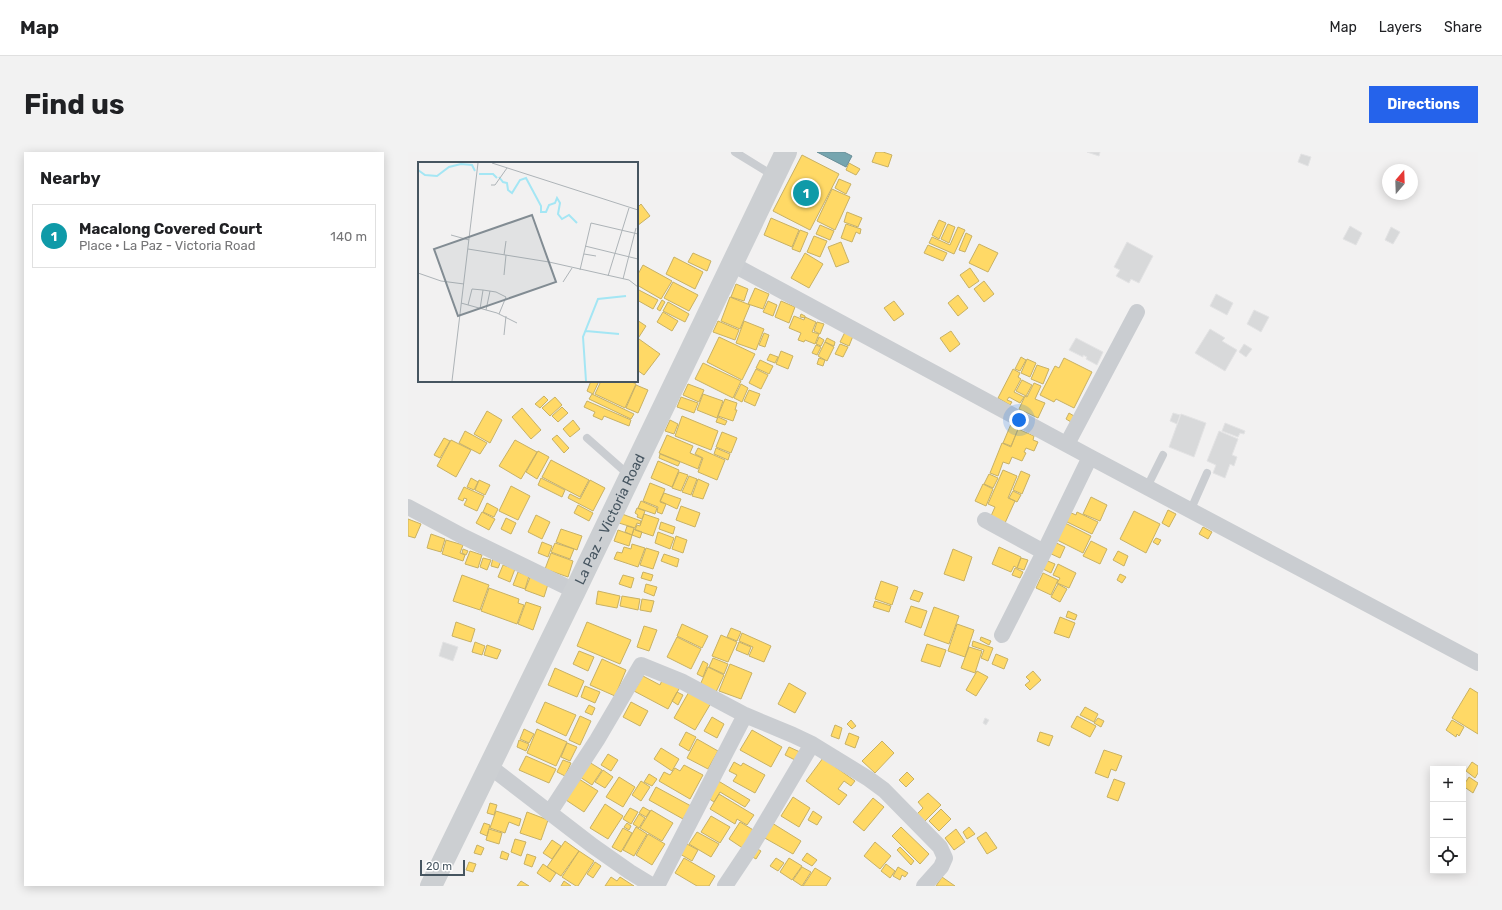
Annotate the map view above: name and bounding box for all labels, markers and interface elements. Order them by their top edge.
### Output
text: Map [20,16,59,39]
text: Map [1330,19,1357,36]
text: Layers [1379,19,1422,36]
text: Share [1444,19,1482,36]
button: Directions [1369,86,1478,123]
text: Find us [24,88,124,121]
inset map [418,162,638,382]
north arrow [1382,164,1418,200]
text: Nearby [40,168,101,188]
pin: 1 [793,178,819,208]
text: Macalong Covered Court [79,220,262,238]
text: 1 [51,229,57,244]
text: 140 m [330,229,367,244]
text: Place · La Paz - Victoria Road [79,238,255,253]
your location [1009,410,1029,430]
street label: La Paz - Victoria Road [571,451,649,587]
map controls [1430,766,1466,874]
button: + [1430,766,1466,802]
button: − [1430,802,1466,838]
button: locate [1430,838,1466,874]
scale bar [420,858,465,877]
text: 20 m [426,860,452,873]

